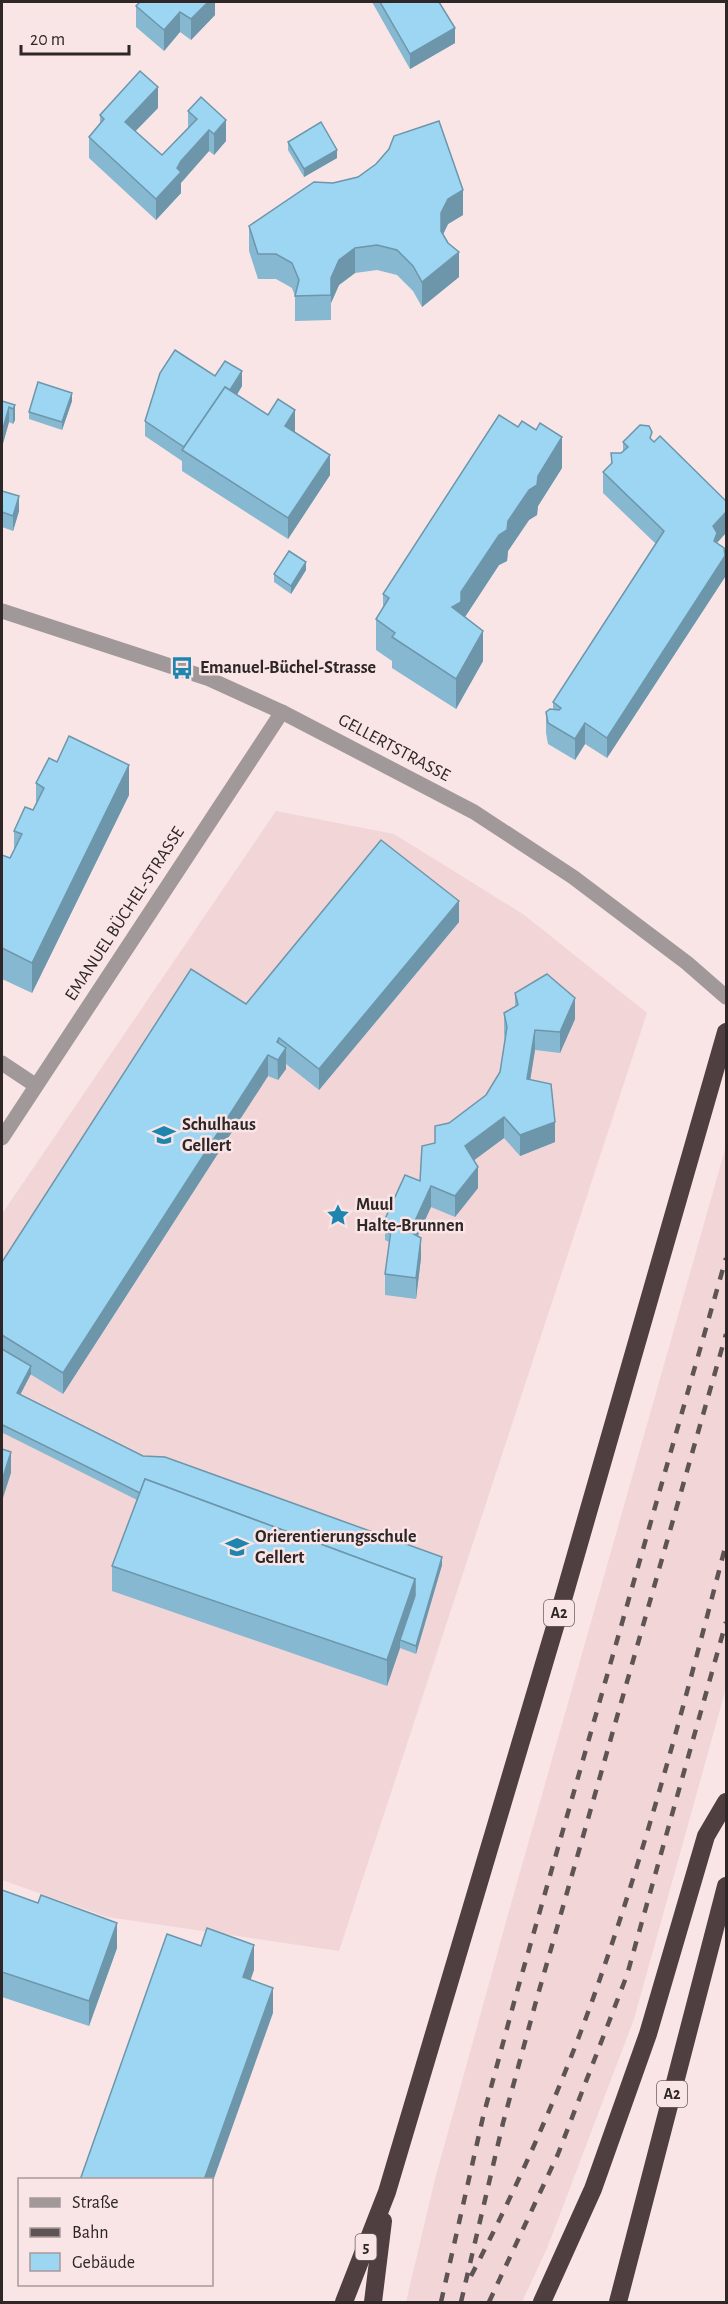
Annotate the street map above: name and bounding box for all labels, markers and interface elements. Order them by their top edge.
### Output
scale bar [21,18,129,56]
text: 20 m [30,31,65,49]
bus stop icon: Emanuel-Büchel-Strasse [169,655,195,681]
place label: Emanuel-Büchel-Strasse [200,659,376,677]
street label: GELLERTSTRASSE [335,711,453,785]
street label: EMANUEL BÜCHEL-STRASSE [60,822,188,1004]
place label: Schulhaus Gellert [182,1116,256,1155]
school or university icon: Schulhaus Gellert [151,1122,177,1148]
place label: Muul Halte-Brunnen [356,1196,464,1235]
place icon: Muul Halte-Brunnen [325,1202,351,1228]
place label: Orierentierungsschule Gellert [255,1528,417,1567]
school or university icon: Orierentierungsschule Gellert [224,1534,250,1560]
road number: A2 [544,1600,574,1626]
road number: A2 [657,2081,687,2107]
legend [18,2178,213,2286]
text: Straße [72,2194,118,2212]
text: Bahn [72,2224,108,2242]
road number: 5 [356,2234,376,2260]
text: Gebäude [72,2254,135,2272]

